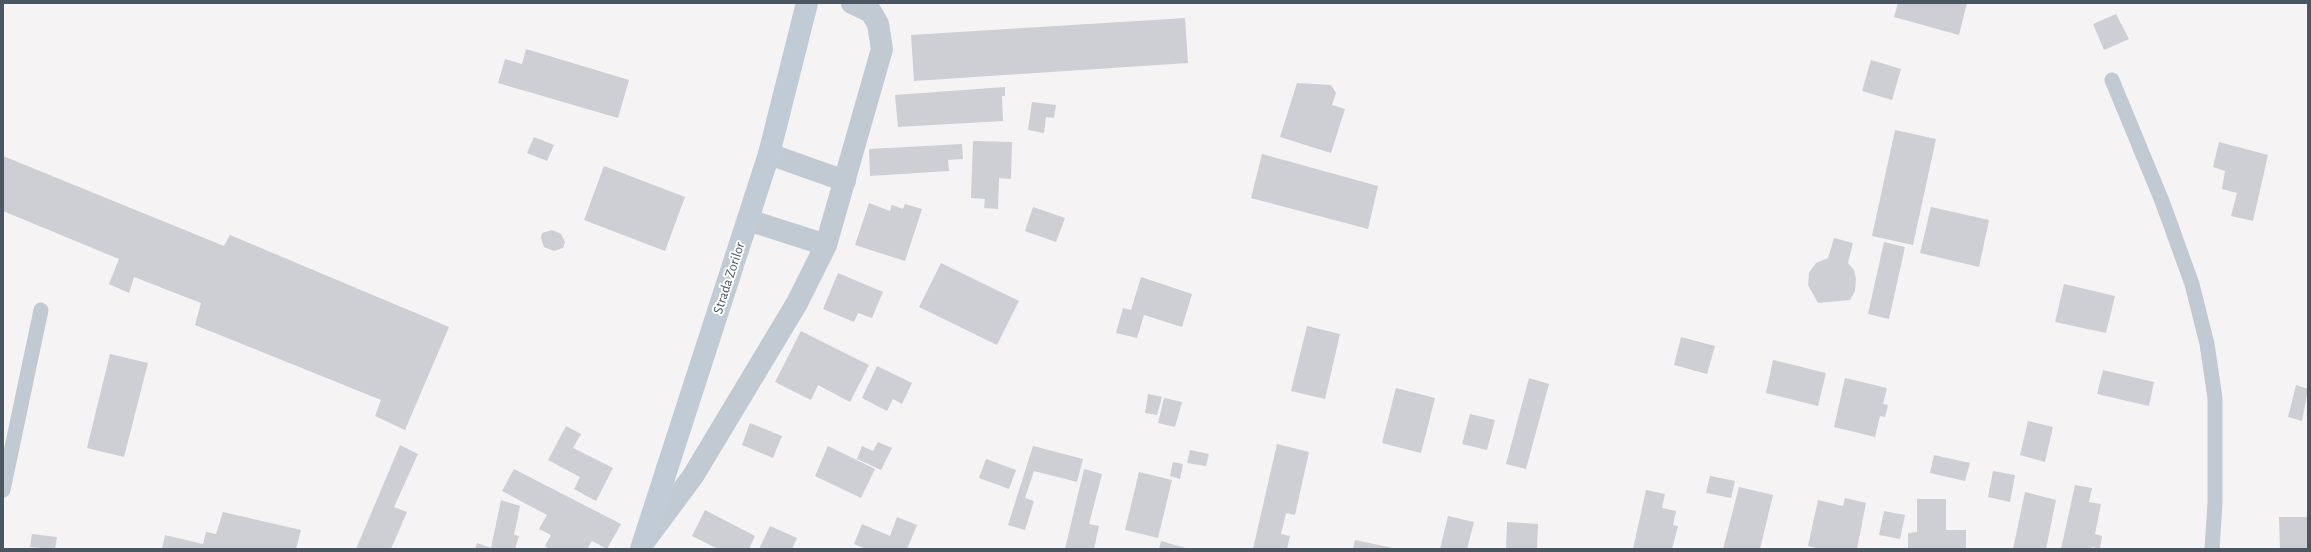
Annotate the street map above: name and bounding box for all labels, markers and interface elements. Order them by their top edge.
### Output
street label: Strada Zorilor [710,240,748,316]

